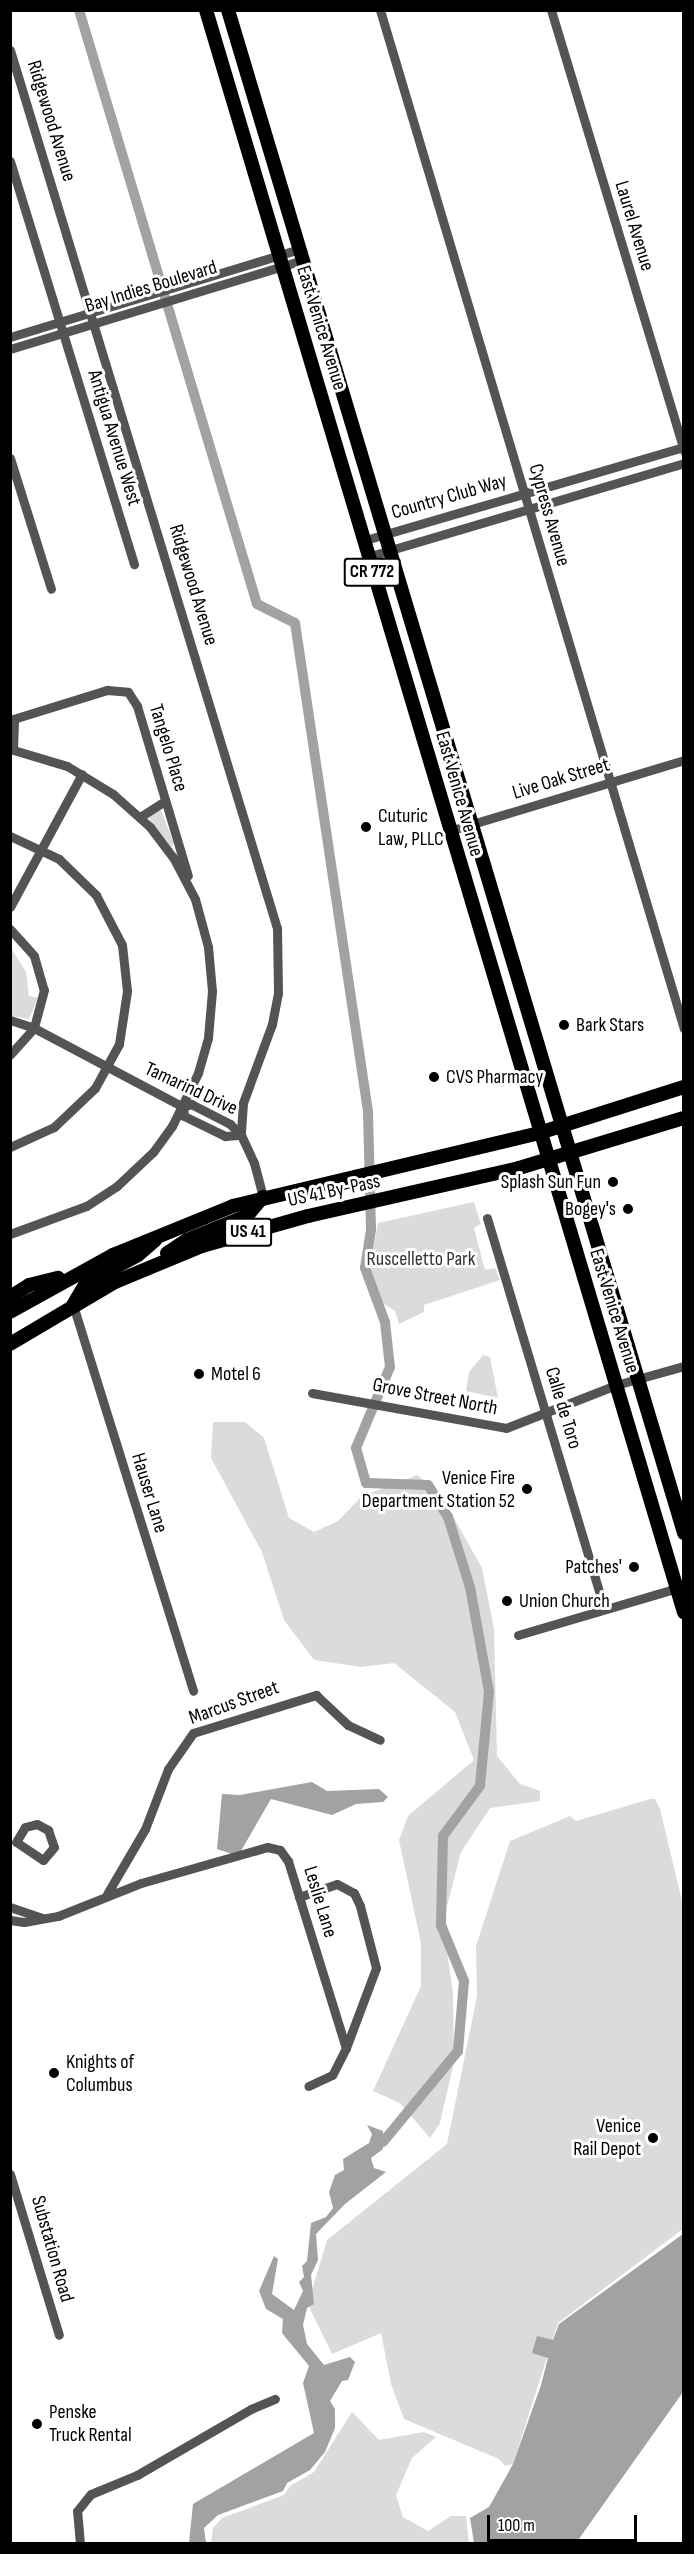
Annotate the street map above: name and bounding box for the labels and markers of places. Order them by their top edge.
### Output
place label: Cuturic Law, PLLC [378,804,444,851]
marker: Cuturic Law, PLLC [359,820,373,834]
place label: Bark Stars [576,1013,644,1037]
marker: Bark Stars [557,1018,571,1032]
place label: CVS Pharmacy [446,1065,543,1089]
marker: CVS Pharmacy [427,1070,441,1084]
place label: Splash Sun Fun [501,1170,601,1194]
marker: Splash Sun Fun [606,1175,620,1189]
place label: Bogey's [565,1197,616,1221]
marker: Bogey's [621,1202,635,1216]
place label: Motel 6 [211,1362,261,1386]
marker: Motel 6 [192,1367,206,1381]
place label: Venice Fire Department Station 52 [362,1466,515,1513]
marker: Venice Fire Department Station 52 [520,1482,534,1496]
place label: Patches' [565,1555,622,1579]
marker: Patches' [627,1560,641,1574]
place label: Union Church [519,1589,610,1613]
marker: Union Church [500,1594,514,1608]
place label: Knights of Columbus [66,2050,134,2097]
marker: Knights of Columbus [47,2066,61,2080]
place label: Venice Rail Depot [573,2114,641,2161]
marker: Venice Rail Depot [646,2131,660,2145]
place label: Penske Truck Rental [49,2400,132,2447]
marker: Penske Truck Rental [30,2417,44,2431]

